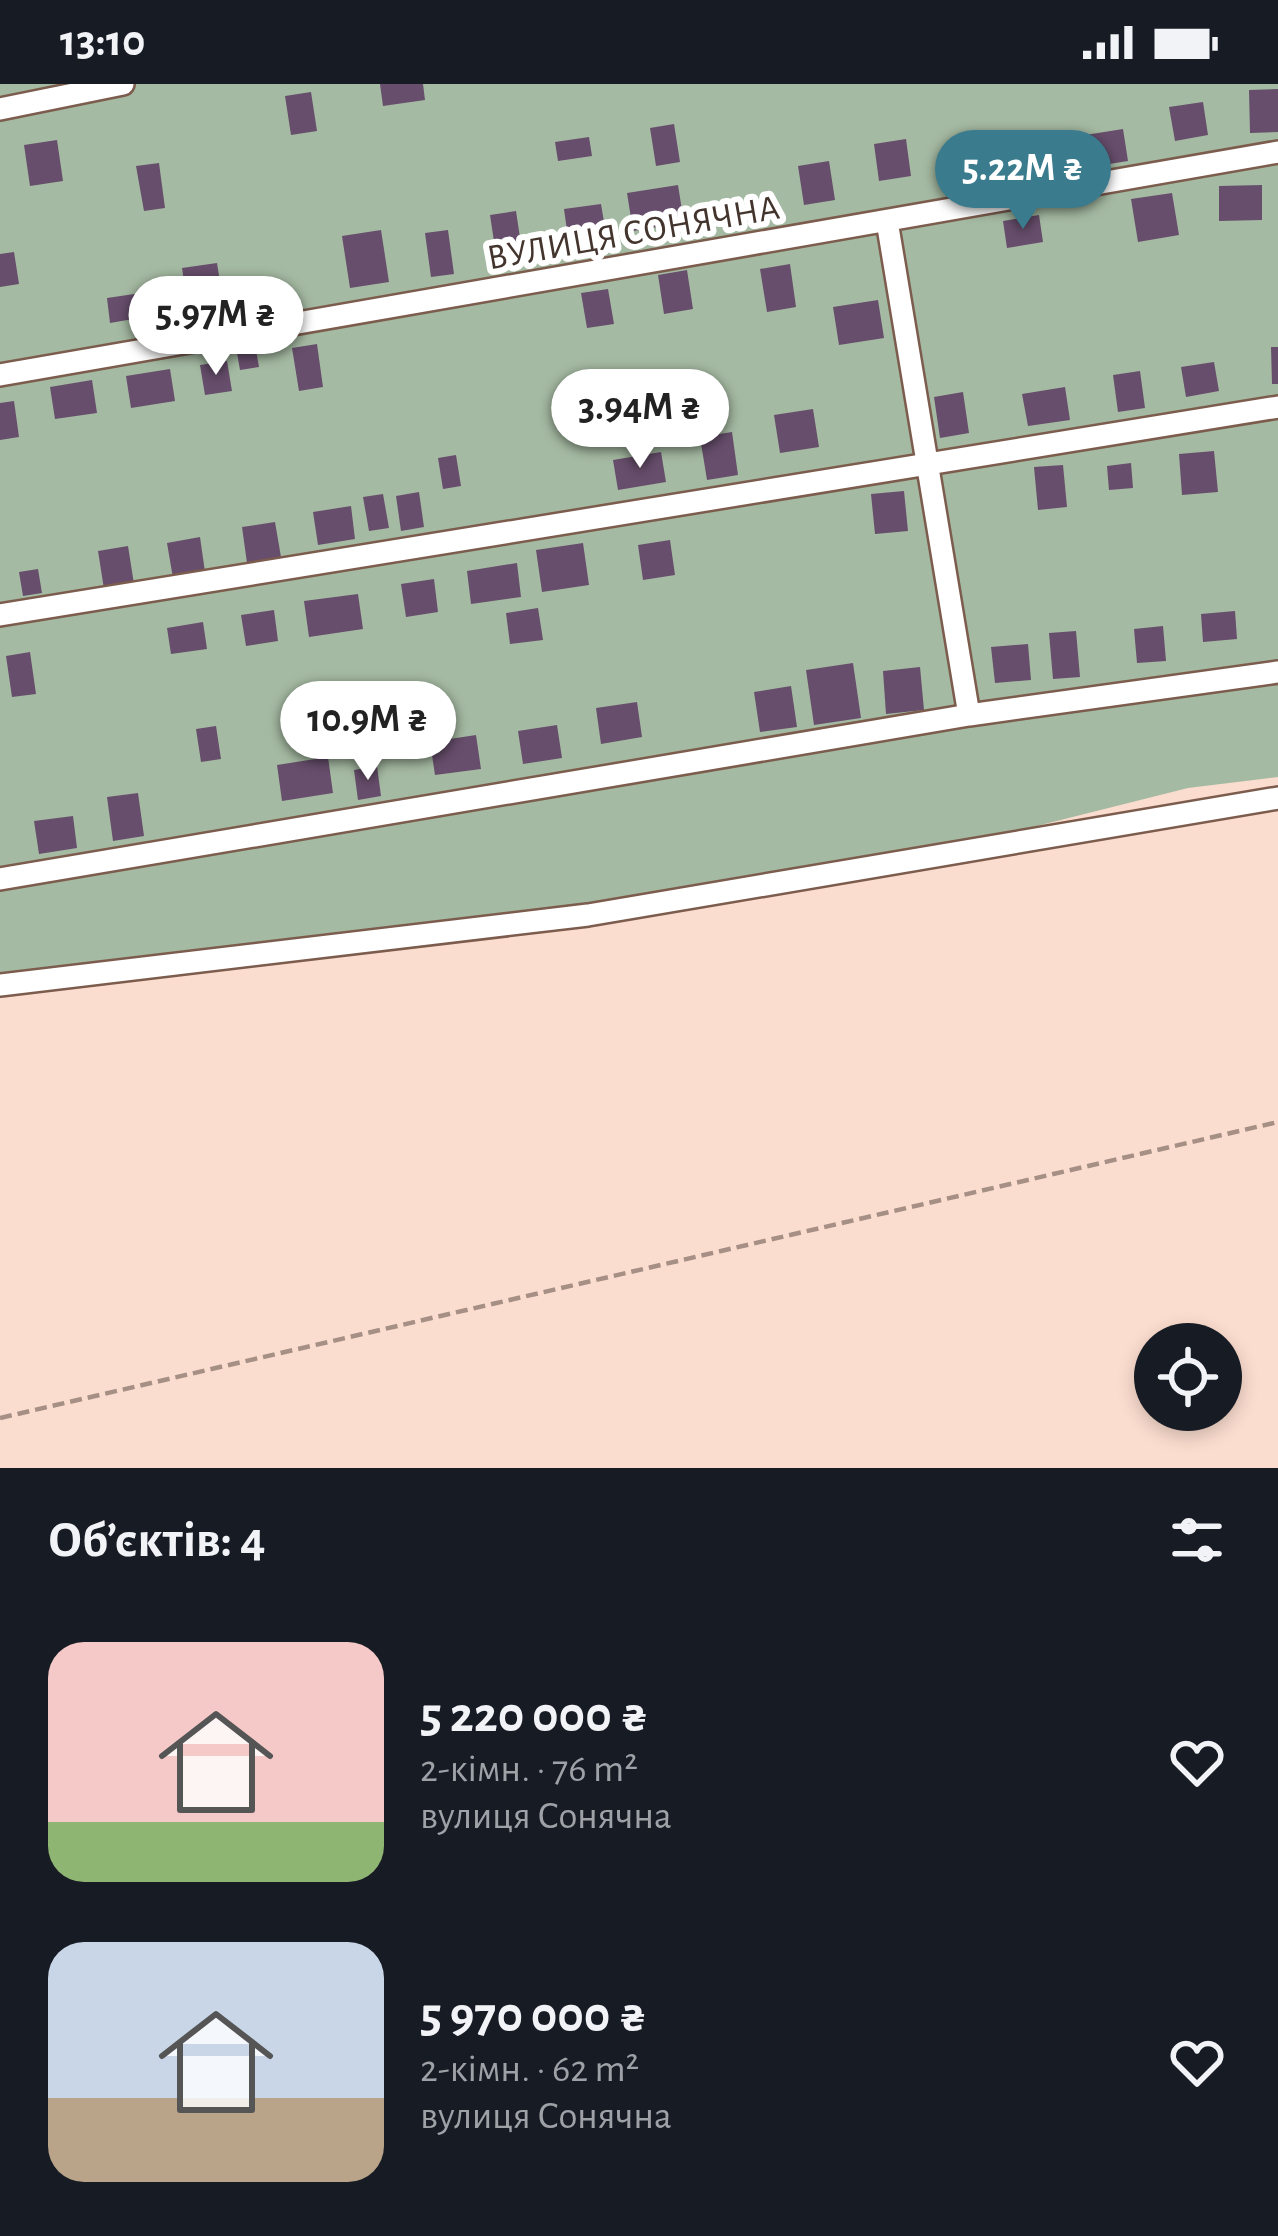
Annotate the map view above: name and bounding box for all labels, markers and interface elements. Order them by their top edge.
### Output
text: 13:10 [60,19,146,64]
pin: 5.22M ₴ [912,130,1134,232]
text: 5.22M ₴ [962,149,1084,188]
street label: ВУЛИЦЯ СОНЯЧНА [484,190,782,276]
pin: 5.97M ₴ [105,276,327,378]
text: 5.97M ₴ [156,295,276,334]
pin: 3.94M ₴ [529,369,751,471]
text: 3.94M ₴ [578,388,702,427]
pin: 10.9M ₴ [257,681,479,783]
text: 10.9M ₴ [307,700,429,739]
map controls [1134,1323,1242,1431]
button: locate [1134,1323,1242,1431]
icon: filters [1164,1507,1230,1573]
text: Об’єктів: 4 [48,1515,266,1566]
icon: home [144,1690,288,1834]
text: 5 220 000 ₴ [420,1690,649,1741]
icon: heart [1164,1729,1230,1795]
text: 2-кімн. · 76 m² [420,1750,638,1789]
text: вулиця Сонячна [420,1797,672,1836]
icon: home [144,1990,288,2134]
text: 5 970 000 ₴ [420,1990,648,2041]
icon: heart [1164,2029,1230,2095]
text: 2-кімн. · 62 m² [420,2050,639,2089]
text: вулиця Сонячна [420,2097,672,2136]

